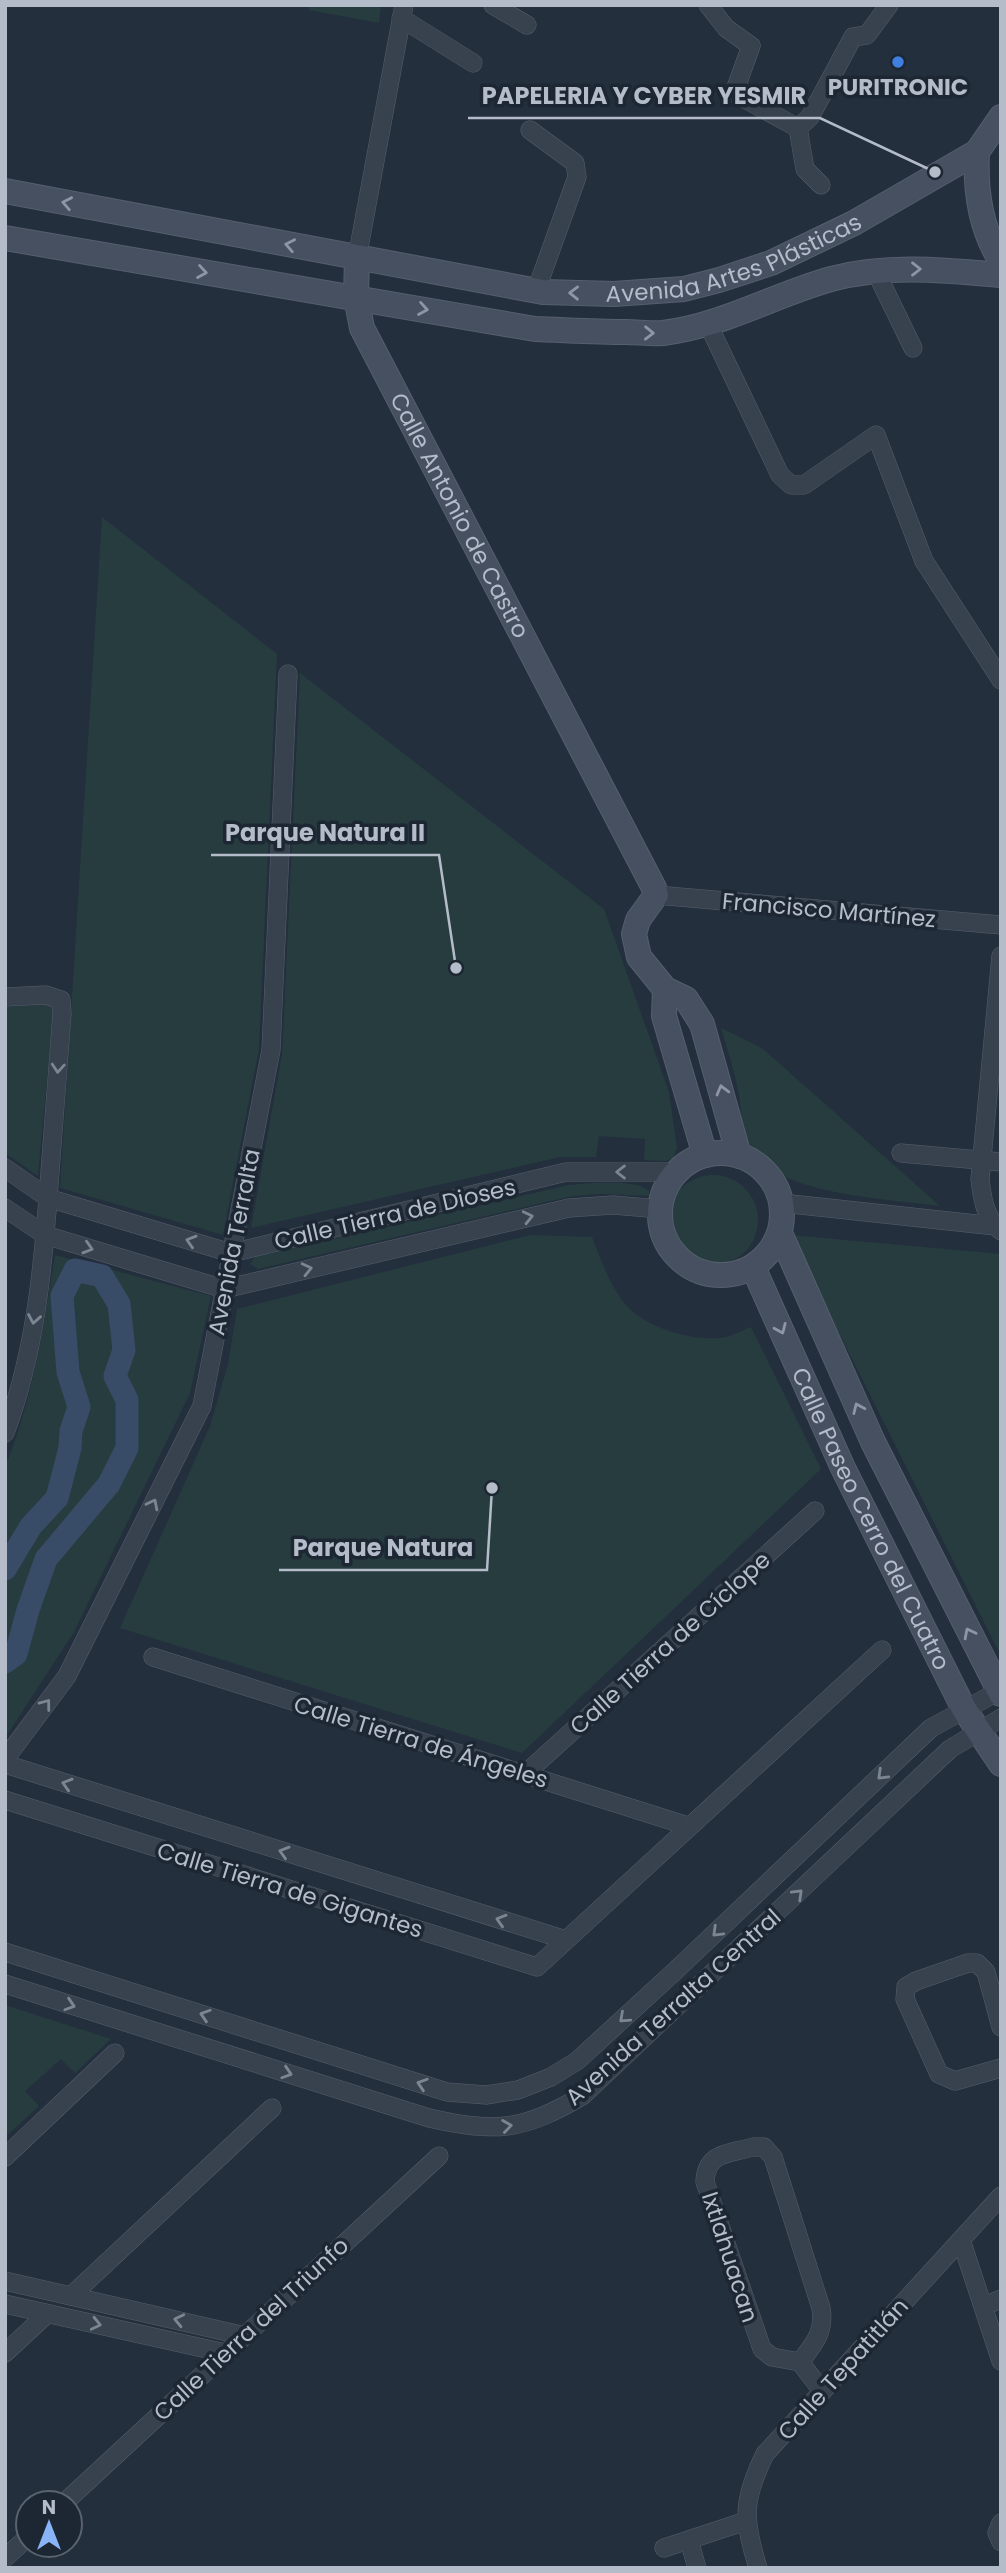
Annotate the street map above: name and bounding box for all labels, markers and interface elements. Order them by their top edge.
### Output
marker: PURITRONIC [890,54,906,70]
place label: PURITRONIC [828,71,968,103]
callout: PAPELERIA Y CYBER YESMIR [468,73,820,118]
text: PAPELERIA Y CYBER YESMIR [482,79,806,112]
one-way arrow [61,196,73,211]
street label: Avenida Artes Plásticas [605,206,867,310]
one-way arrow [284,239,296,254]
one-way arrow [911,261,922,277]
one-way arrow [196,264,207,279]
one-way arrow [568,285,579,301]
one-way arrow [417,301,429,316]
one-way arrow [644,325,655,340]
street label: Calle Antonio de Castro [382,387,537,644]
callout: Parque Natura II [211,810,439,855]
text: Parque Natura II [225,816,425,849]
street label: Francisco Martínez [721,885,937,935]
one-way arrow [51,1063,66,1074]
one-way arrow [715,1084,730,1096]
street label: Avenida Terralta [200,1146,268,1338]
one-way arrow [616,1164,626,1180]
street label: Calle Tierra de Dioses [271,1171,519,1257]
one-way arrow [522,1211,534,1225]
one-way arrow [185,1235,197,1250]
one-way arrow [81,1239,93,1254]
one-way arrow [301,1263,313,1278]
one-way arrow [27,1313,42,1325]
one-way arrow [773,1322,787,1334]
street label: Calle Paseo Cerro del Cuatro [784,1362,958,1675]
one-way arrow [852,1402,866,1415]
one-way arrow [145,1499,159,1511]
callout: Parque Natura [279,1525,487,1570]
text: Parque Natura [293,1531,473,1564]
street label: Calle Tierra de Cíclope [563,1544,777,1742]
one-way arrow [964,1628,978,1641]
street label: Calle Tierra de Ángeles [290,1688,552,1796]
one-way arrow [38,1699,50,1712]
one-way arrow [877,1767,890,1780]
one-way arrow [61,1777,73,1792]
street label: Calle Tierra de Gigantes [153,1834,427,1946]
one-way arrow [278,1845,290,1860]
one-way arrow [789,1890,802,1903]
street label: Avenida Terralta Central [558,1901,788,2113]
one-way arrow [495,1913,507,1928]
one-way arrow [712,1923,725,1936]
one-way arrow [64,1997,76,2011]
one-way arrow [199,2009,211,2024]
one-way arrow [619,2010,632,2023]
one-way arrow [281,2065,293,2080]
one-way arrow [416,2077,428,2092]
one-way arrow [501,2118,513,2133]
street label: Ixtlahuacan [694,2188,766,2326]
street label: Calle Tierra del Triunfo [146,2230,356,2428]
street label: Calle Tepatitlán [771,2291,915,2447]
one-way arrow [173,2314,185,2329]
one-way arrow [90,2316,102,2331]
north arrow [14,2489,84,2559]
text: N [42,2494,56,2521]

